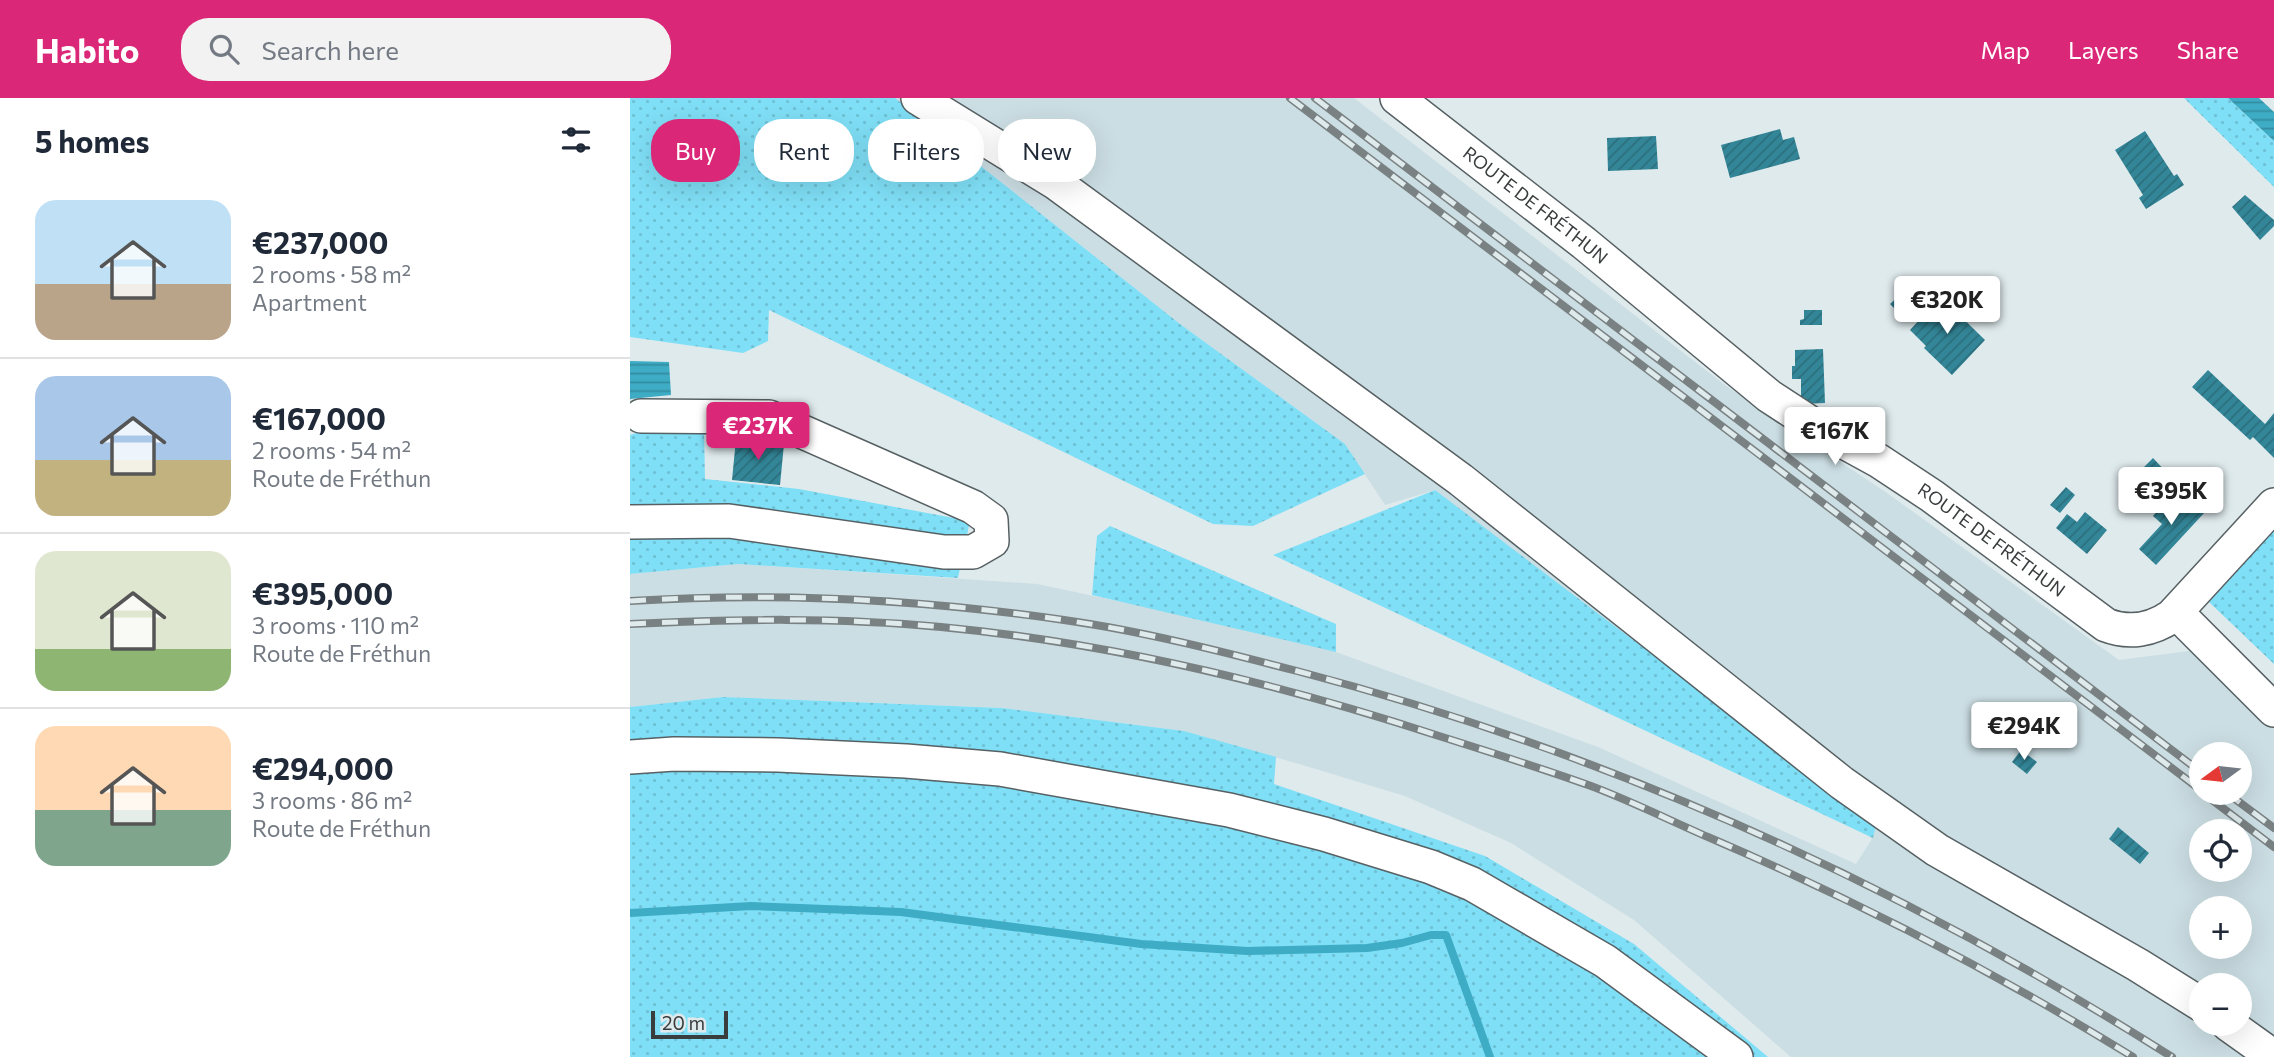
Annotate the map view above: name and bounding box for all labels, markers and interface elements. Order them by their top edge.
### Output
search box [181,18,671,81]
text: Habito [35,29,139,70]
icon: search [205,30,243,68]
text: Search here [261,34,399,65]
text: Map [1981,35,2030,64]
text: Layers [2068,35,2139,64]
text: Share [2177,35,2239,64]
chip: Buy [651,119,740,182]
chip: Rent [754,119,854,182]
chip: Filters [868,119,984,182]
chip: New [998,119,1096,182]
icon: filters [557,121,595,159]
text: 5 homes [35,122,149,159]
street label: ROUTE DE FRÉTHUN [1459,141,1613,268]
text: €237,000 [252,223,388,260]
icon: home [91,228,175,312]
text: 2 rooms · 58 m² [252,260,411,288]
pin: €320K [1898,276,1996,336]
text: €320K [1910,285,1984,313]
text: Apartment [252,288,367,316]
text: €167,000 [252,399,386,436]
pin: €237K [709,402,807,462]
icon: home [91,404,175,488]
pin: €167K [1786,408,1884,467]
text: €237K [722,411,794,439]
text: €167K [1800,416,1870,444]
text: 2 rooms · 54 m² [252,436,411,464]
text: Route de Fréthun [252,464,431,492]
pin: €395K [2122,468,2220,527]
text: €395K [2134,476,2208,504]
street label: ROUTE DE FRÉTHUN [1914,478,2070,601]
text: €395,000 [252,574,393,611]
icon: home [91,579,175,663]
text: 3 rooms · 110 m² [252,611,419,639]
text: Route de Fréthun [252,639,431,667]
pin: €294K [1975,702,2073,762]
text: €294K [1987,711,2061,739]
north arrow [2189,742,2252,805]
map controls [2189,742,2252,1036]
text: €294,000 [252,749,394,786]
icon: home [91,754,175,838]
text: 3 rooms · 86 m² [252,786,412,814]
text: Route de Fréthun [252,814,431,842]
button: locate [2189,819,2252,882]
button: + [2189,896,2252,959]
button: − [2189,973,2252,1036]
scale bar [651,1008,728,1040]
text: 20 m [662,1011,705,1034]

